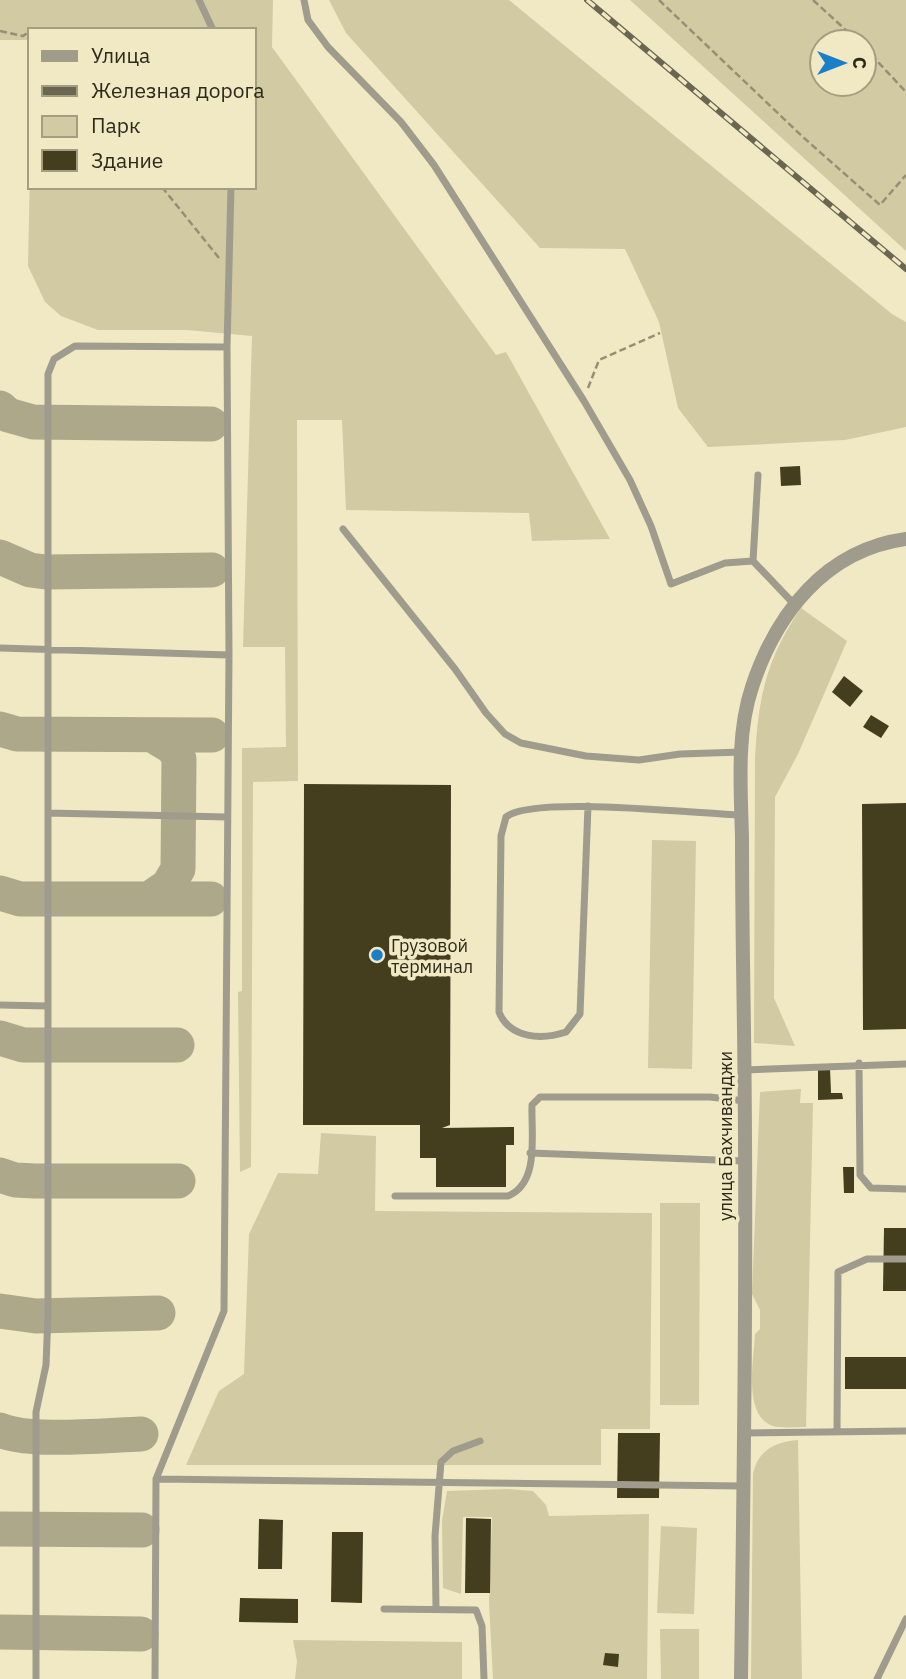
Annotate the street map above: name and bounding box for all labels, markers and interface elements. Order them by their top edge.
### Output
legend [28,28,256,189]
north arrow [808,28,878,98]
text: Улица [91,41,150,69]
text: С [848,57,872,69]
text: Железная дорога [91,76,264,104]
text: Парк [91,111,141,139]
text: Здание [91,146,163,174]
place label: Грузовой терминал [391,934,473,978]
marker: Грузовой терминал [369,947,385,963]
street label: улица Бахчиванджи [714,1051,737,1221]

